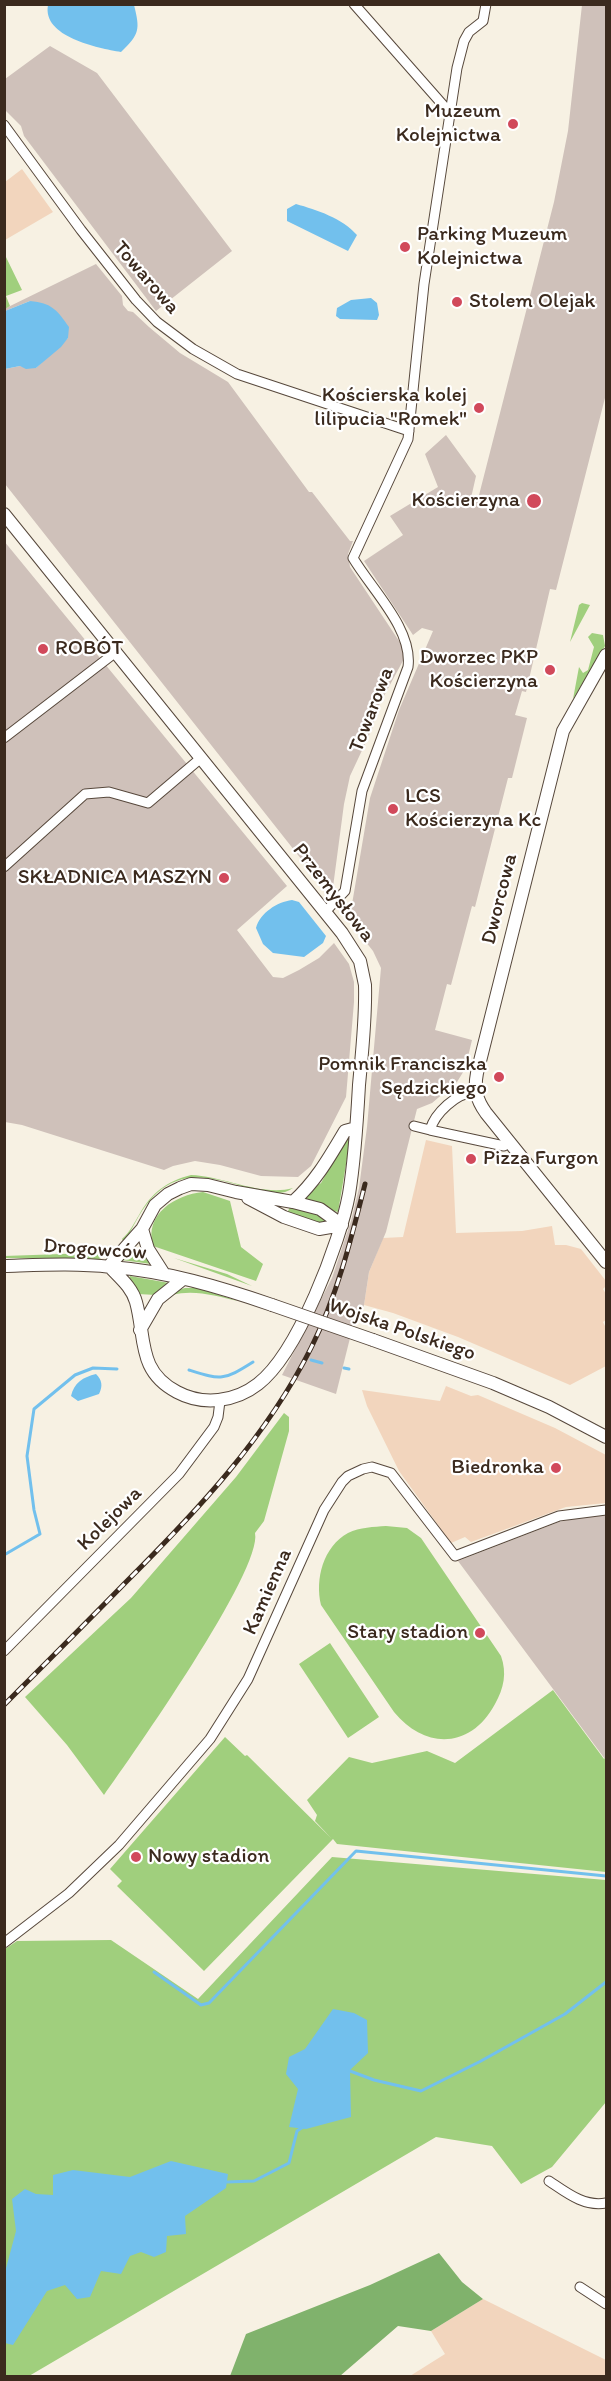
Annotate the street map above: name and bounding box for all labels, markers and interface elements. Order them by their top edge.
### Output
place label: Muzeum Kolejnictwa [396,99,501,149]
marker: Muzeum Kolejnictwa [506,117,520,131]
place label: Parking Muzeum Kolejnictwa [417,222,568,272]
street label: Towarowa [107,236,185,320]
marker: Parking Muzeum Kolejnictwa [398,240,412,254]
place label: Stolem Olejak [469,289,595,315]
marker: Stolem Olejak [450,295,464,309]
place label: Kościerska kolej lilipucia "Romek" [314,383,467,433]
marker: Kościerska kolej lilipucia "Romek" [472,401,486,415]
place label: Kościerzyna [412,488,520,514]
marker: Kościerzyna [525,492,543,510]
place label: ROBÓT [55,636,123,662]
marker: ROBÓT [36,642,50,656]
place label: Dworzec PKP Kościerzyna [419,645,538,695]
marker: Dworzec PKP Kościerzyna [543,663,557,677]
street label: Towarowa [344,664,400,756]
place label: LCS Kościerzyna Kc [405,784,541,834]
marker: LCS Kościerzyna Kc [386,802,400,816]
street label: Przemysłowa [287,838,379,948]
street label: Dworcowa [477,851,523,947]
place label: SKŁADNICA MASZYN [18,865,212,891]
marker: SKŁADNICA MASZYN [217,871,231,885]
place label: Pomnik Franciszka Sędzickiego [318,1052,487,1102]
marker: Pomnik Franciszka Sędzickiego [492,1070,506,1084]
place label: Pizza Furgon [483,1146,598,1172]
marker: Pizza Furgon [464,1152,478,1166]
street label: Drogowców [42,1234,148,1266]
street label: Wojska Polskiego [325,1293,479,1367]
place label: Biedronka [451,1455,544,1481]
marker: Biedronka [549,1461,563,1475]
street label: Kolejowa [72,1481,148,1557]
street label: Kamienna [238,1545,298,1639]
place label: Stary stadion [347,1620,468,1646]
marker: Stary stadion [473,1626,487,1640]
place label: Nowy stadion [148,1844,269,1870]
marker: Nowy stadion [129,1850,143,1864]

